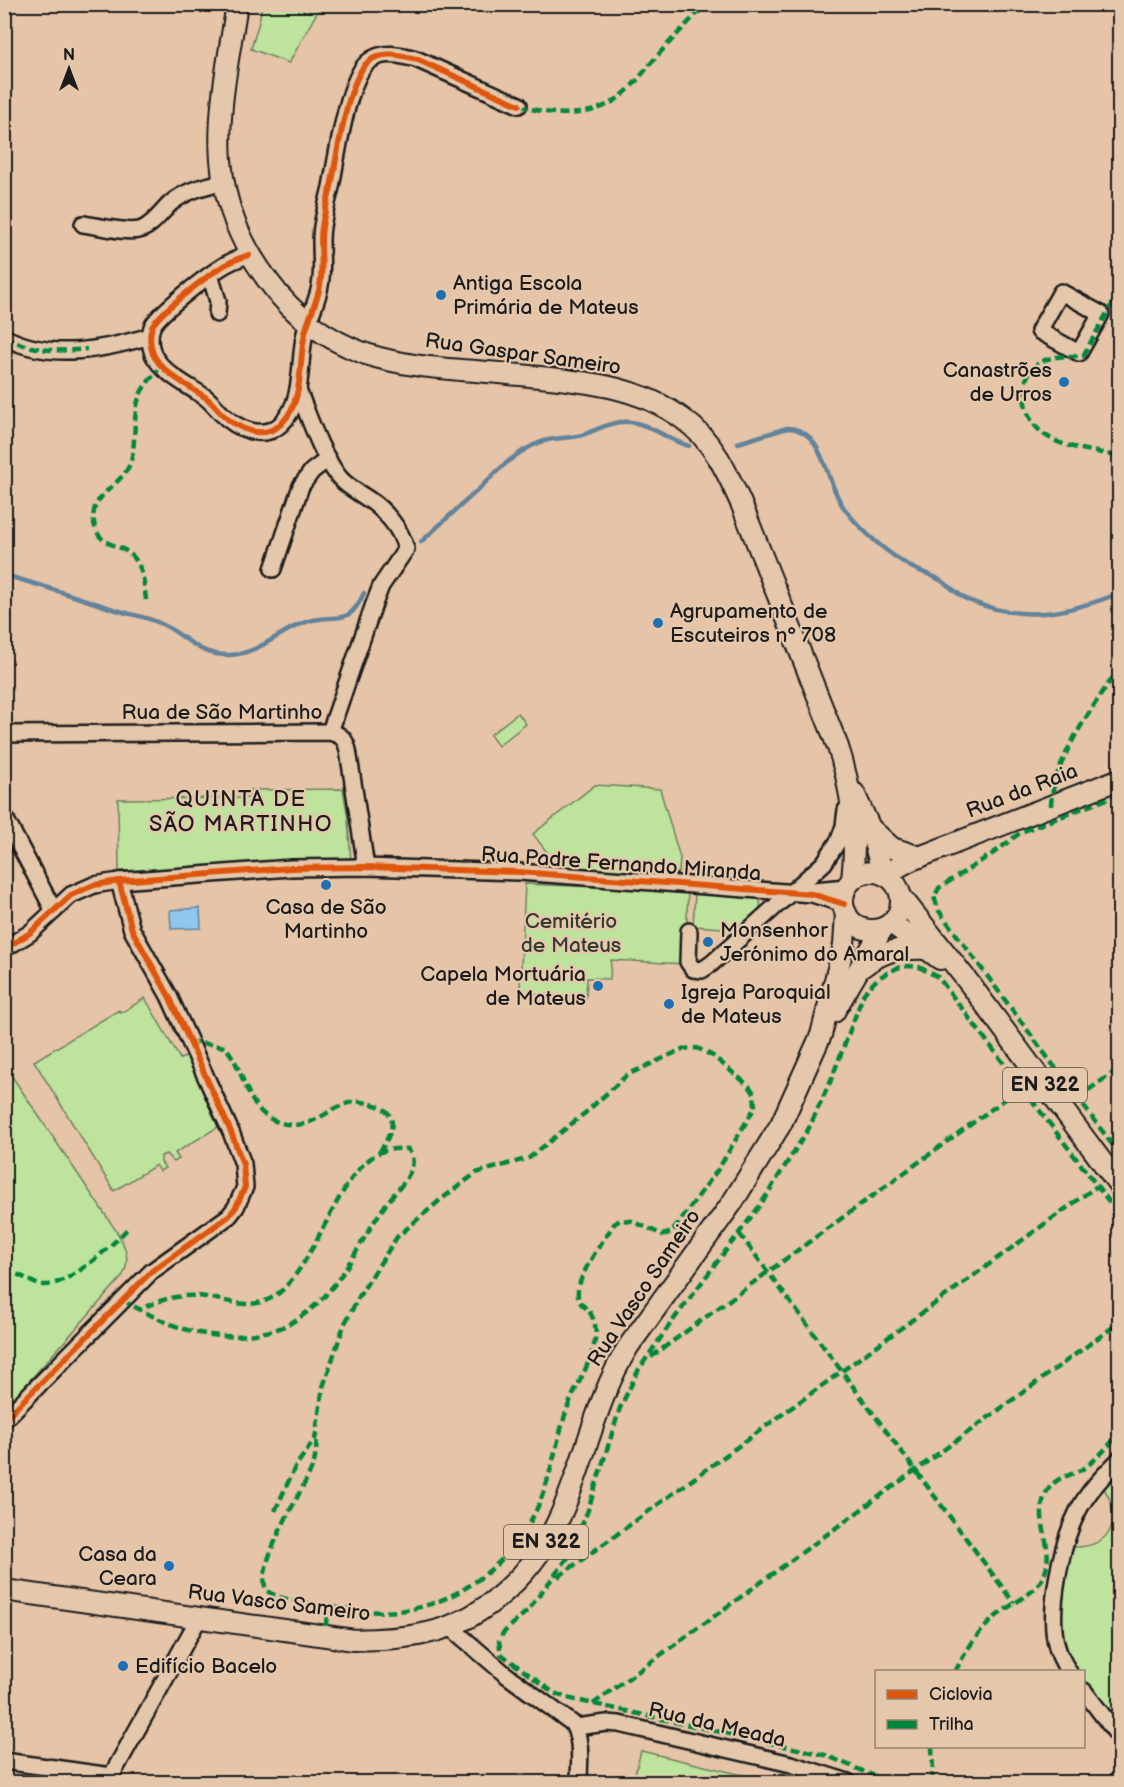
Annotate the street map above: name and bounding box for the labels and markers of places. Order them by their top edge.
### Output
place label: Antiga Escola Primária de Mateus [453,271,639,320]
marker: Antiga Escola Primária de Mateus [434,288,448,302]
place label: Canastrões de Urros [943,358,1052,407]
marker: Canastrões de Urros [1057,375,1071,389]
place label: Agrupamento de Escuteiros nº 708 [670,599,836,648]
marker: Agrupamento de Escuteiros nº 708 [651,616,665,630]
marker: Casa de São Martinho [319,878,333,892]
place label: Casa de São Martinho [265,895,387,944]
place label: Monsenhor Jerónimo do Amaral [720,918,909,967]
marker: Monsenhor Jerónimo do Amaral [701,935,715,949]
place label: Capela Mortuária de Mateus [420,962,586,1011]
marker: Capela Mortuária de Mateus [591,979,605,993]
place label: Igreja Paroquial de Mateus [681,980,831,1029]
marker: Igreja Paroquial de Mateus [662,997,676,1011]
place label: Casa da Ceara [78,1542,157,1591]
marker: Casa da Ceara [162,1559,176,1573]
place label: Edifício Bacelo [135,1654,277,1679]
marker: Edifício Bacelo [116,1659,130,1673]

